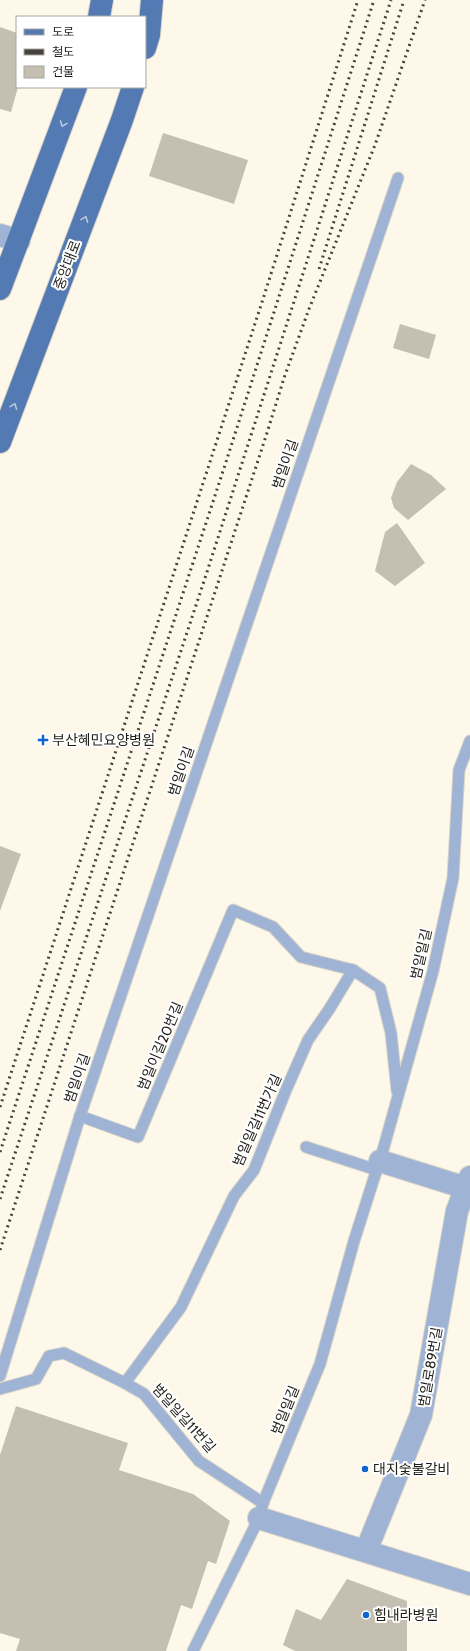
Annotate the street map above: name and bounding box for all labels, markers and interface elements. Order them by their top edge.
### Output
legend [16,16,146,88]
text: 도로 [52,24,74,39]
text: 철도 [52,44,74,59]
text: 건물 [52,64,74,79]
one-way arrow [59,120,67,127]
one-way arrow [80,216,88,223]
street label: 중앙대로 [49,238,85,292]
one-way arrow [9,403,17,410]
street label: 범일이길 [268,437,302,491]
place label: 부산혜민요양병원 [52,731,155,749]
marker: 부산혜민요양병원 [37,734,49,746]
street label: 범일이길 [164,744,198,798]
street label: 범일일길 [406,927,436,981]
street label: 범일이길20번길 [133,999,187,1093]
street label: 범일이길 [60,1051,94,1105]
street label: 범일일길11번가길 [229,1071,285,1169]
street label: 범일로89번길 [414,1326,446,1408]
street label: 범일일길11번길 [148,1380,220,1456]
street label: 범일일길 [267,1383,303,1437]
place label: 대지숯불갈비 [373,1460,450,1478]
marker: 대지숯불갈비 [360,1464,370,1474]
place label: 힘내라병원 [374,1606,438,1624]
marker: 힘내라병원 [361,1610,371,1620]

